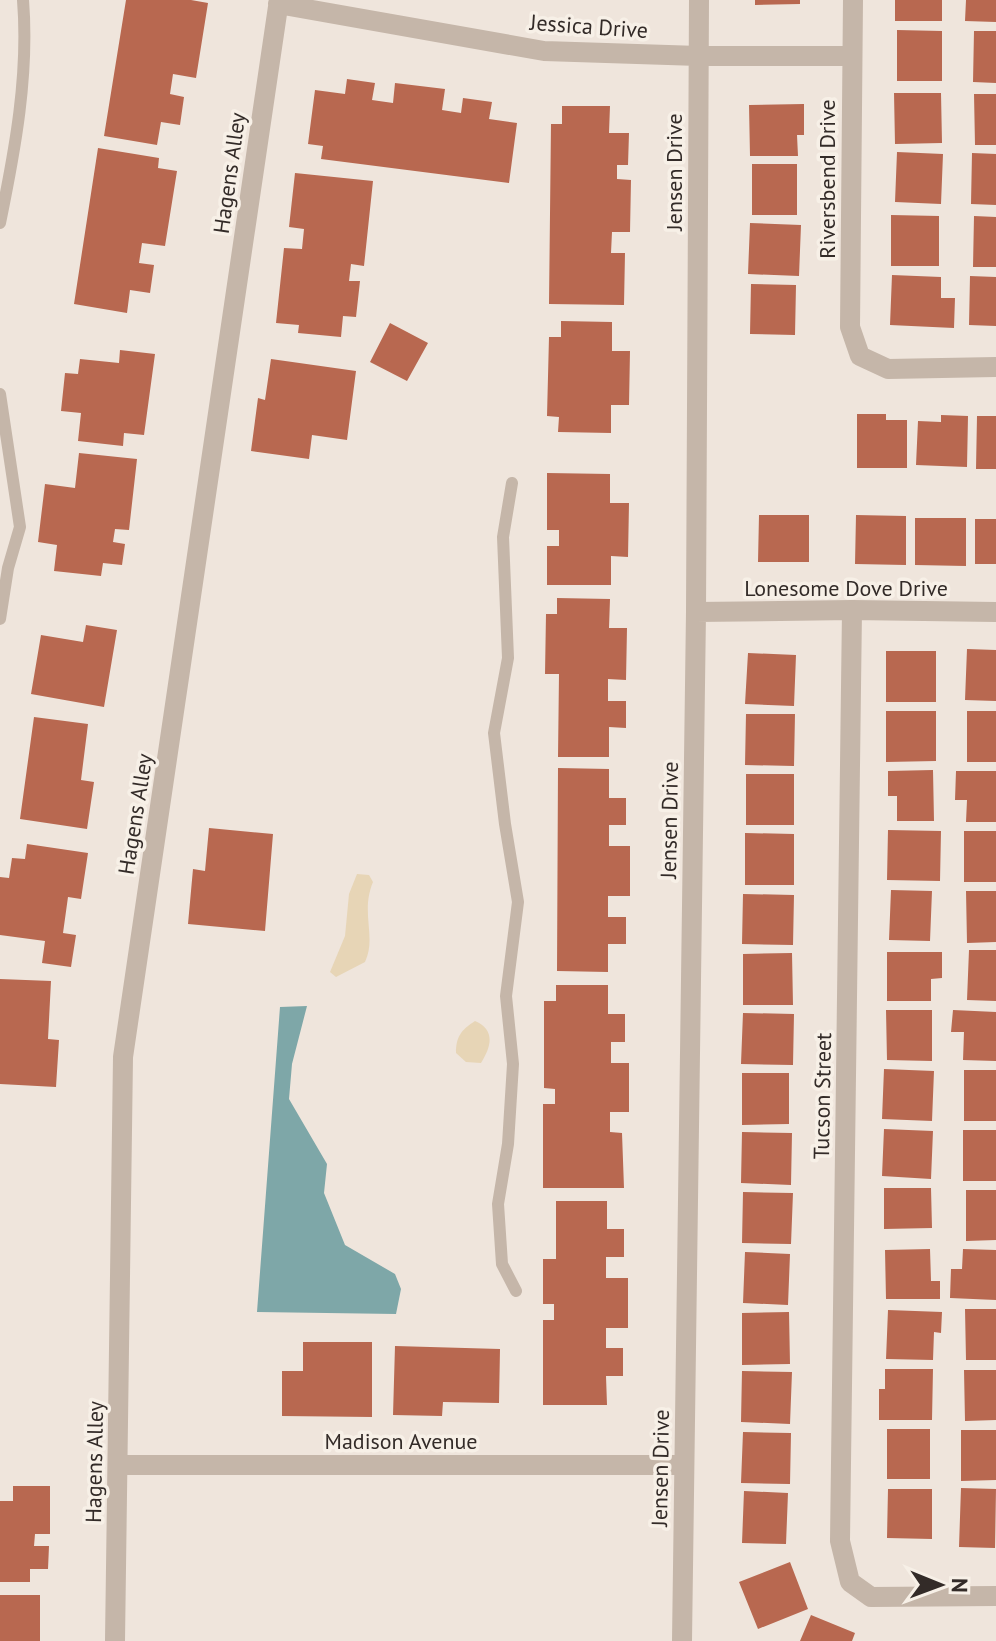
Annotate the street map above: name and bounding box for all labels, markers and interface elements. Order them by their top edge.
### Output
street label: Jessica Drive [528,8,649,44]
street label: Riversbend Drive [813,99,841,259]
street label: Hagens Alley [207,110,251,235]
street label: Jensen Drive [660,113,688,232]
street label: Lonesome Dove Drive [744,574,948,602]
street label: Hagens Alley [112,751,158,876]
street label: Jensen Drive [654,761,684,880]
street label: Tucson Street [807,1032,837,1160]
street label: Hagens Alley [79,1400,109,1523]
street label: Jensen Drive [645,1409,675,1528]
street label: Madison Avenue [324,1427,478,1455]
north arrow [900,1545,980,1625]
text: N [946,1578,974,1593]

